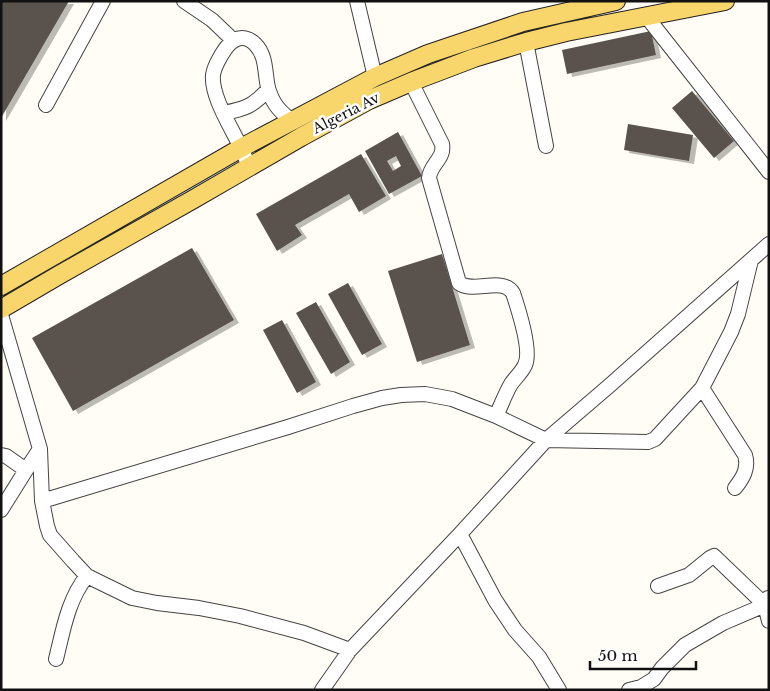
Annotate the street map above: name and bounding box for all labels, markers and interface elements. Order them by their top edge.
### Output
street label: Algeria Av [309,88,383,138]
scale bar [590,638,696,670]
text: 50 m [598,646,638,665]

